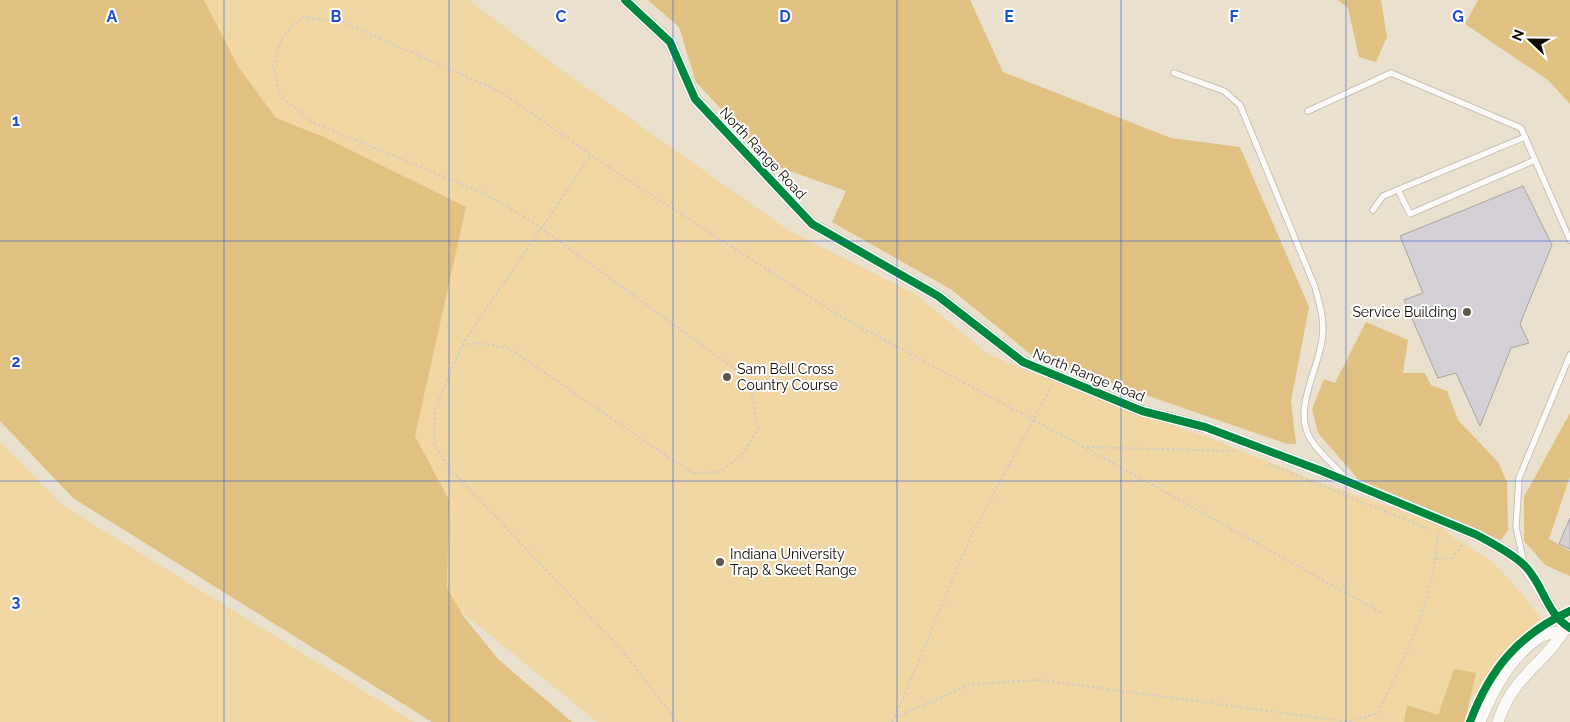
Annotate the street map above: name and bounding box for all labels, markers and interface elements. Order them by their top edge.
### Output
text: A [107,7,118,26]
text: B [331,7,342,26]
text: C [556,7,567,26]
text: D [779,7,791,26]
text: E [1004,7,1014,26]
text: F [1229,7,1239,26]
text: G [1452,7,1464,26]
north arrow [1505,15,1555,65]
text: N [1509,27,1527,43]
street label: North Range Road [717,104,809,202]
text: 1 [12,111,20,130]
place label: Service Building [1352,304,1457,320]
marker: Service Building [1461,306,1473,318]
street label: North Range Road [1031,345,1147,405]
text: 2 [11,352,21,371]
place label: Sam Bell Cross Country Course [737,361,838,393]
marker: Sam Bell Cross Country Course [721,371,733,383]
place label: Indiana University Trap & Skeet Range [730,546,857,578]
marker: Indiana University Trap & Skeet Range [714,556,726,568]
text: 3 [12,592,21,611]

